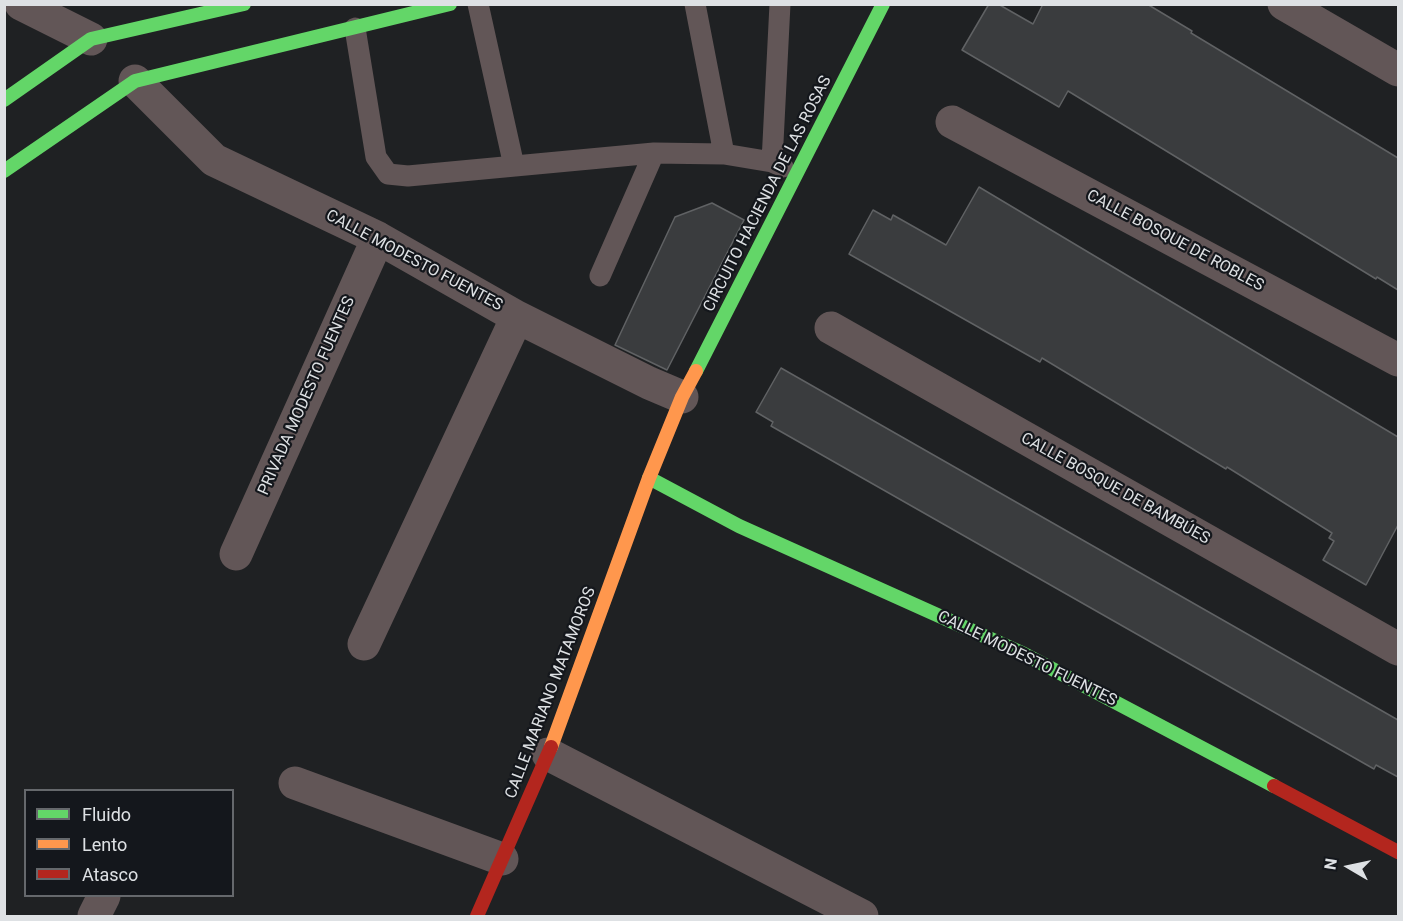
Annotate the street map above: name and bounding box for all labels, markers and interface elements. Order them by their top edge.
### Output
street label: CIRCUITO HACIENDA DE LAS ROSAS [700,73,836,315]
street label: CALLE BOSQUE DE ROBLES [1083,186,1267,296]
street label: CALLE MODESTO FUENTES [322,206,506,316]
street label: PRIVADA MODESTO FUENTES [254,294,360,498]
street label: CALLE BOSQUE DE BAMBÚES [1017,429,1213,549]
street label: CALLE MARIANO MATAMOROS [502,584,600,802]
street label: CALLE MODESTO FUENTES [934,607,1120,711]
legend [24,789,234,897]
text: Fluido [82,804,131,825]
text: Lento [82,834,127,855]
north arrow [1319,837,1379,897]
text: N [1320,857,1341,871]
text: Atasco [82,864,138,885]

